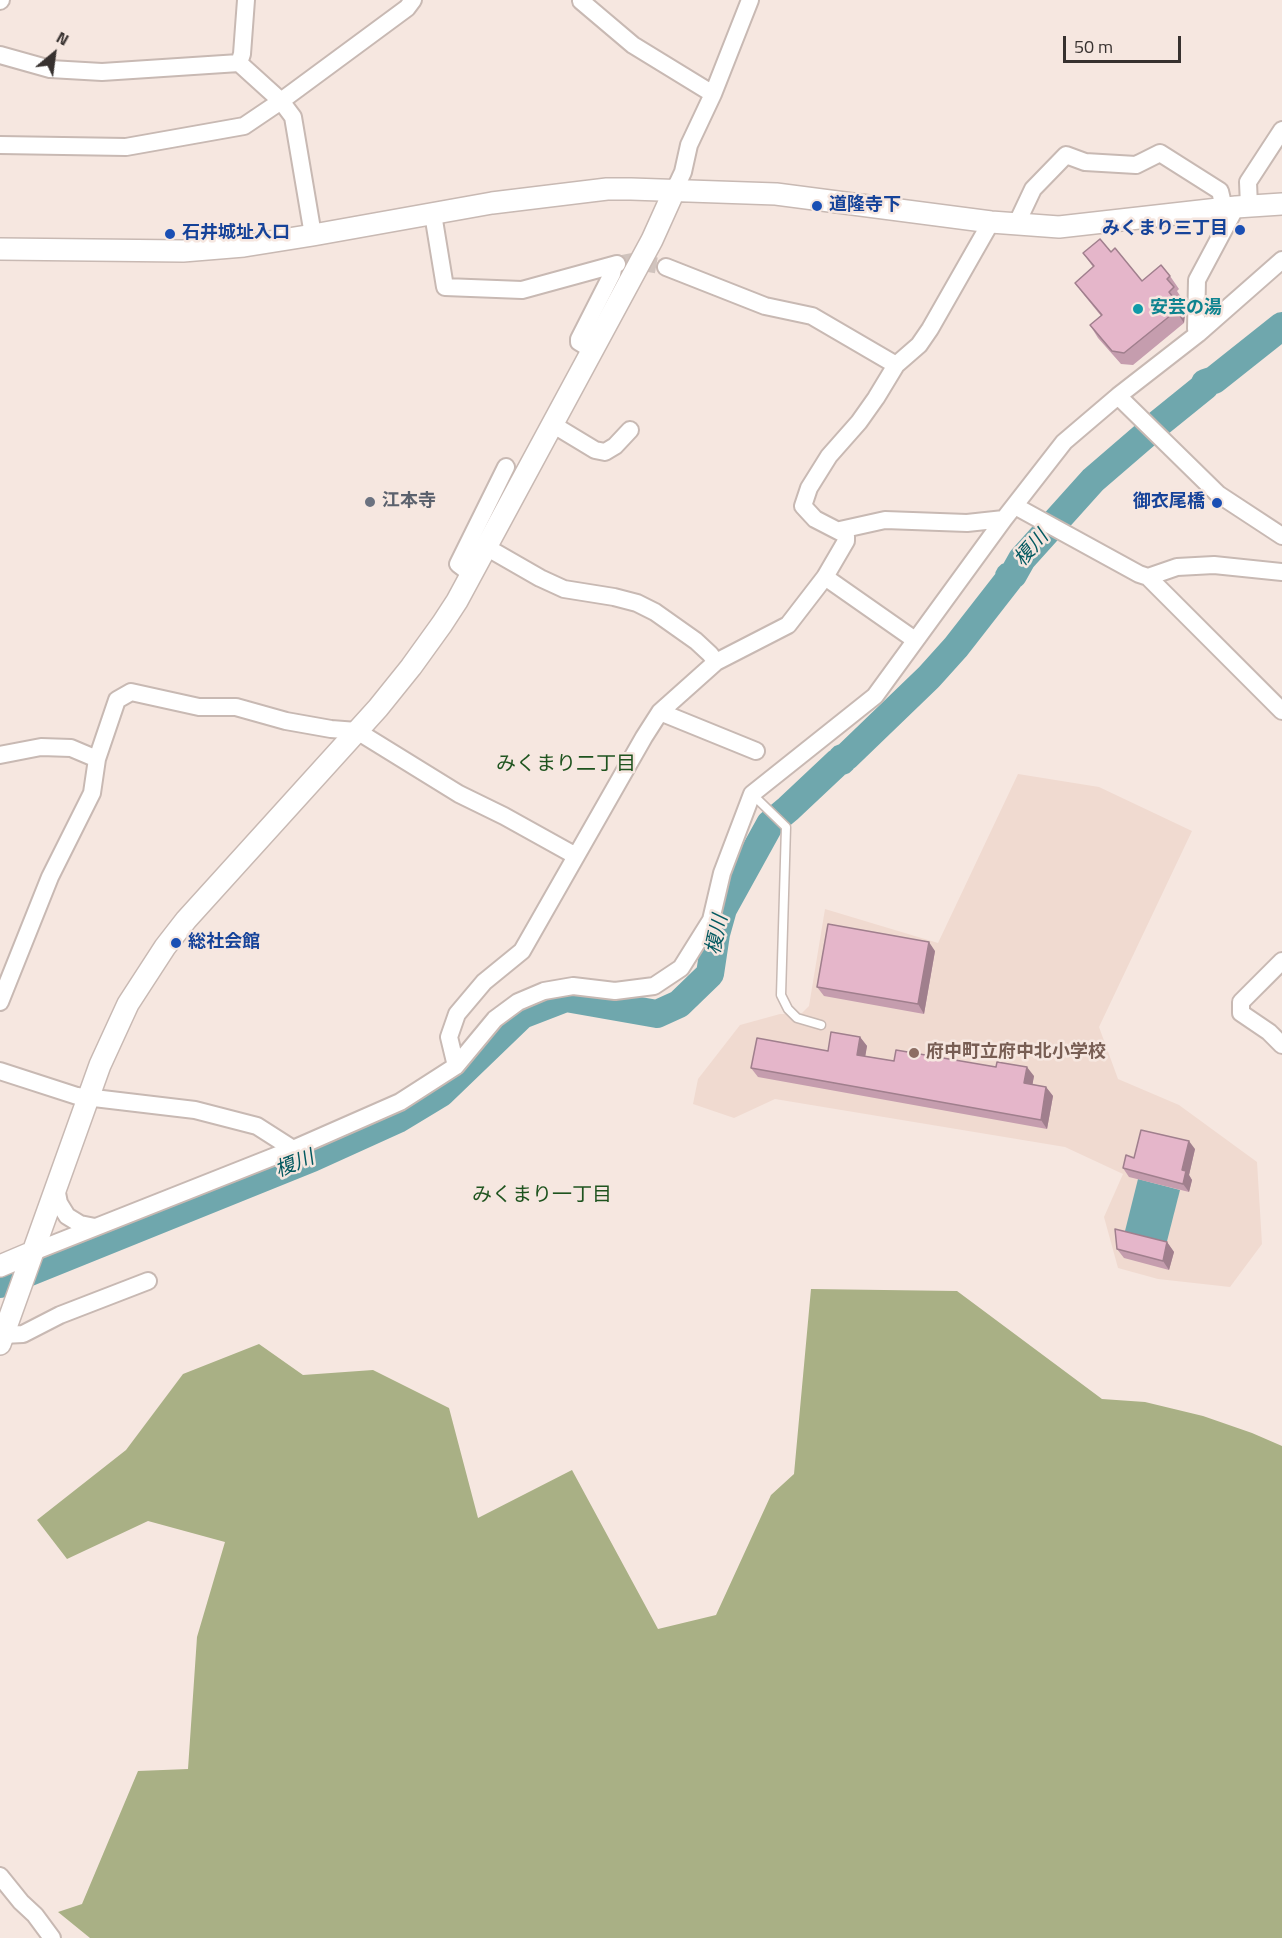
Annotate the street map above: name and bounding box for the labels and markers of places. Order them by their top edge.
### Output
place label: 道隆寺下 [829,195,901,217]
marker: 道隆寺下 [810,199,824,213]
place label: みくまり三丁目 [1102,219,1228,241]
place label: 石井城址入口 [182,223,290,245]
marker: みくまり三丁目 [1233,223,1247,237]
marker: 石井城址入口 [163,227,177,241]
place label: 安芸の湯 [1150,298,1222,320]
marker: 安芸の湯 [1131,302,1145,316]
place label: 江本寺 [382,491,436,513]
place label: 御衣尾橋 [1133,492,1205,514]
marker: 江本寺 [363,495,377,509]
marker: 御衣尾橋 [1210,496,1224,510]
place label: 総社会館 [188,932,260,954]
marker: 総社会館 [169,936,183,950]
place label: 府中町立府中北小学校 [926,1042,1106,1064]
marker: 府中町立府中北小学校 [907,1046,921,1060]

